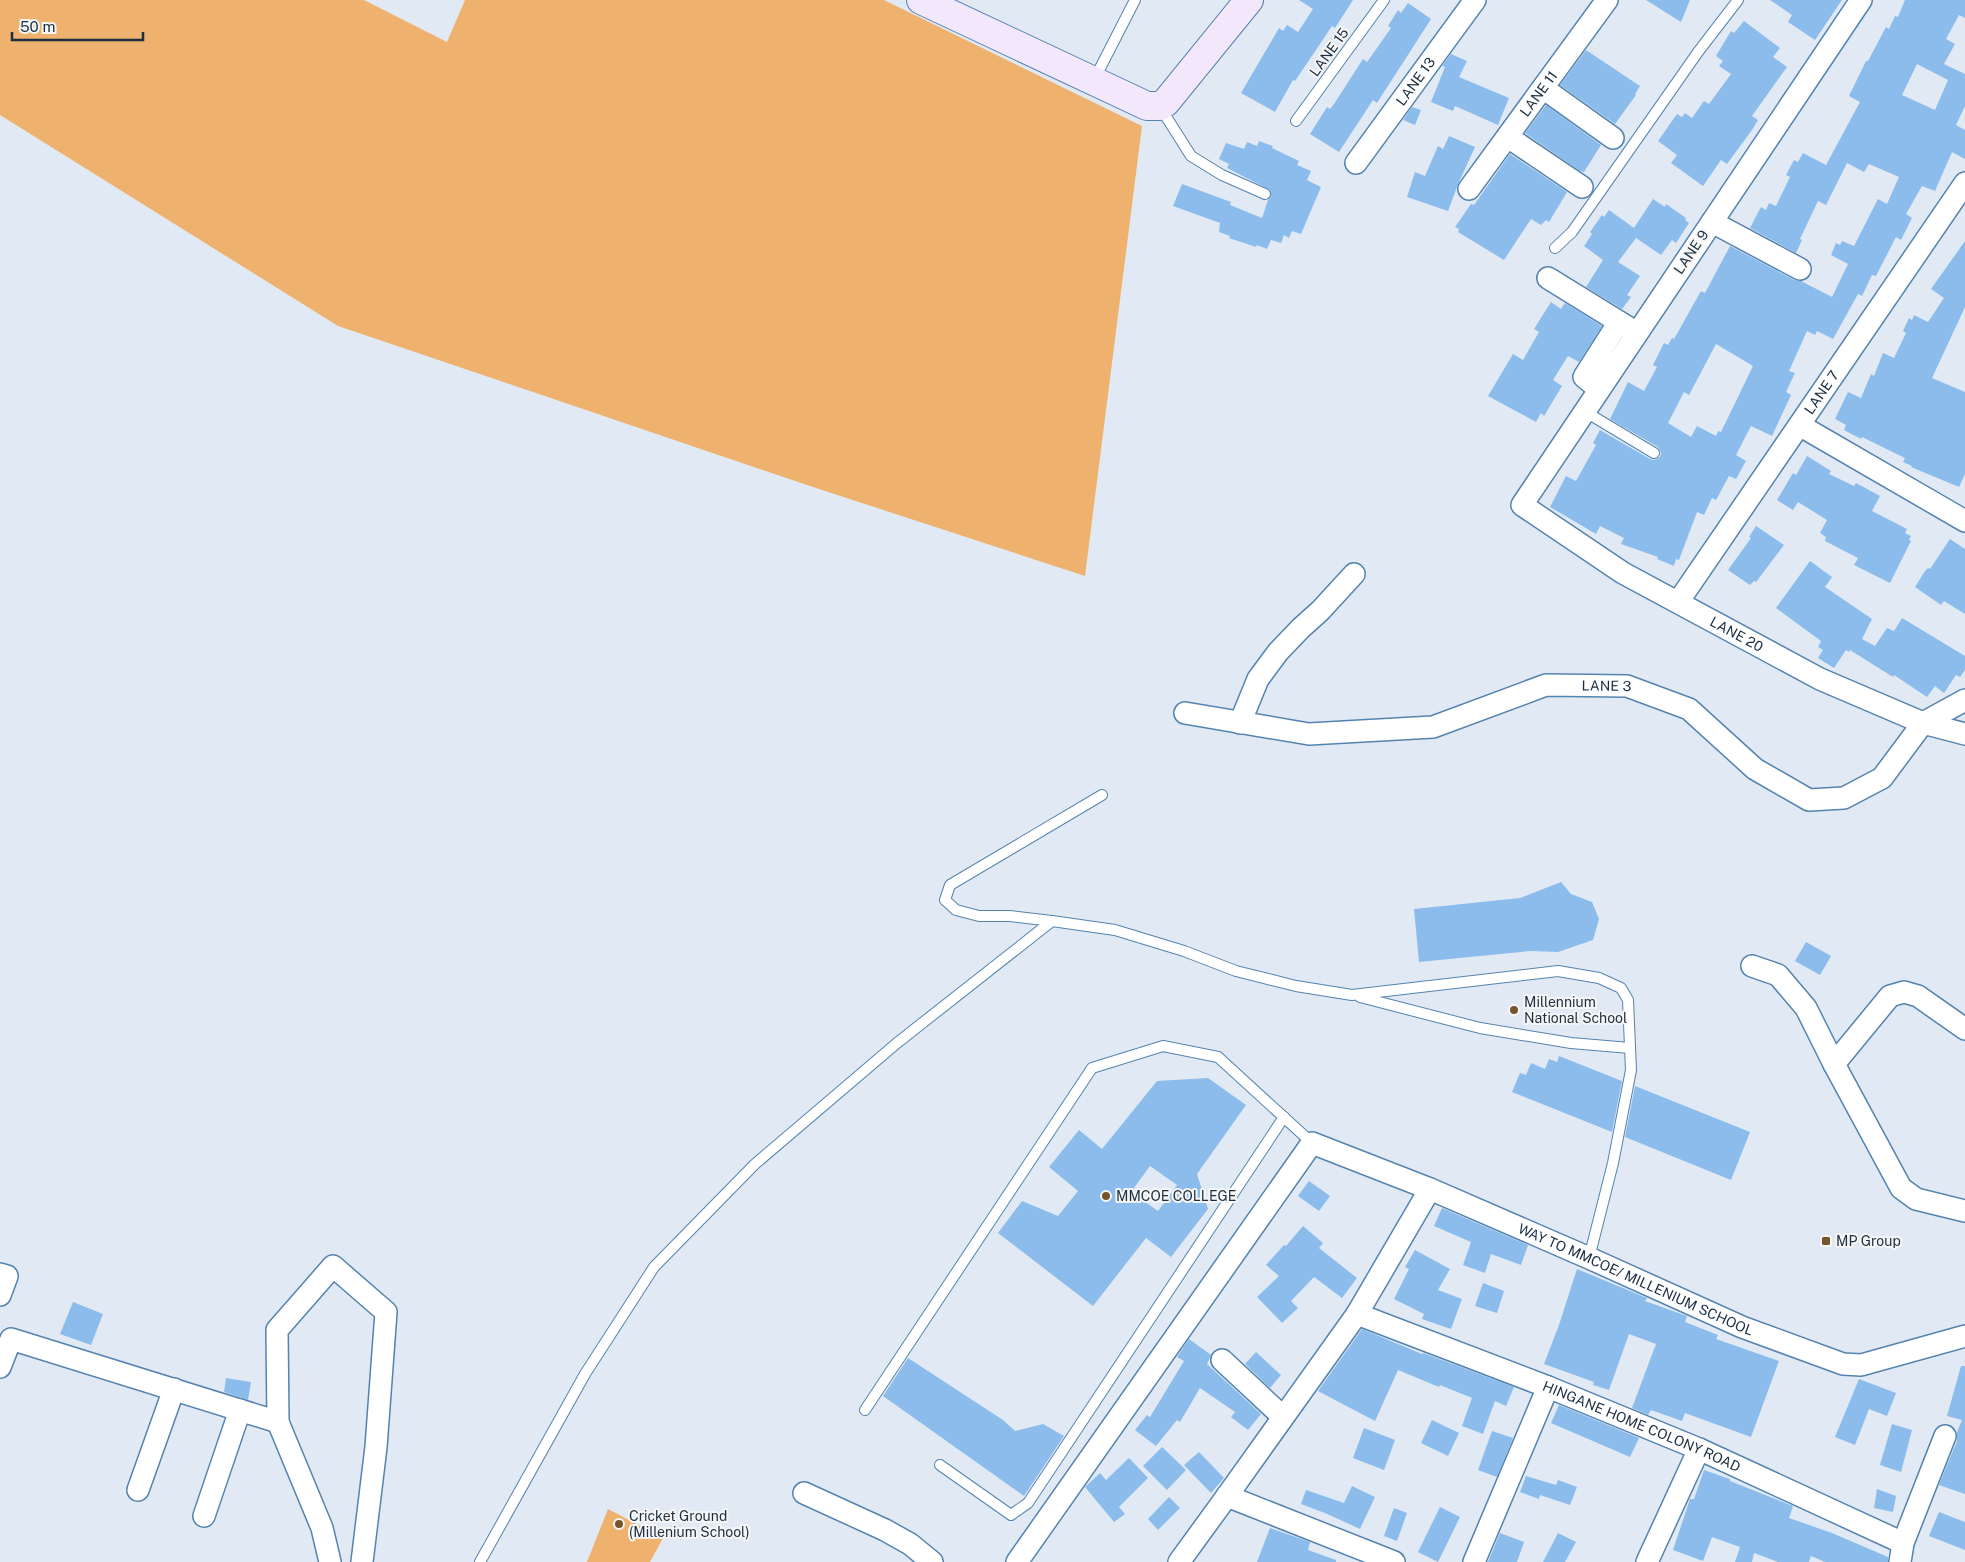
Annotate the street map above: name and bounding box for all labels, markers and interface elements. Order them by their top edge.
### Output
scale bar [12,10,144,42]
text: 50 m [20,18,55,35]
street label: LANE 15 [1306,25,1352,79]
street label: LANE 13 [1393,54,1438,109]
street label: LANE 11 [1517,68,1560,120]
street label: LANE 9 [1670,227,1712,277]
street label: LANE 7 [1801,368,1842,417]
street label: LANE 20 [1707,613,1766,655]
street label: LANE 3 [1582,677,1632,694]
place label: Millennium National School [1524,994,1627,1026]
marker: Millennium National School [1508,1004,1520,1016]
place label: MMCOE COLLEGE [1116,1188,1237,1204]
marker: MMCOE COLLEGE [1100,1190,1112,1202]
street label: WAY TO MMCOE/ MILLENIUM SCHOOL [1516,1220,1756,1339]
place label: MP Group [1836,1233,1901,1249]
marker: MP Group [1820,1235,1832,1247]
street label: HINGANE HOME COLONY ROAD [1540,1378,1743,1475]
place label: Cricket Ground (Millenium School) [629,1508,750,1540]
marker: Cricket Ground (Millenium School) [613,1518,625,1530]

